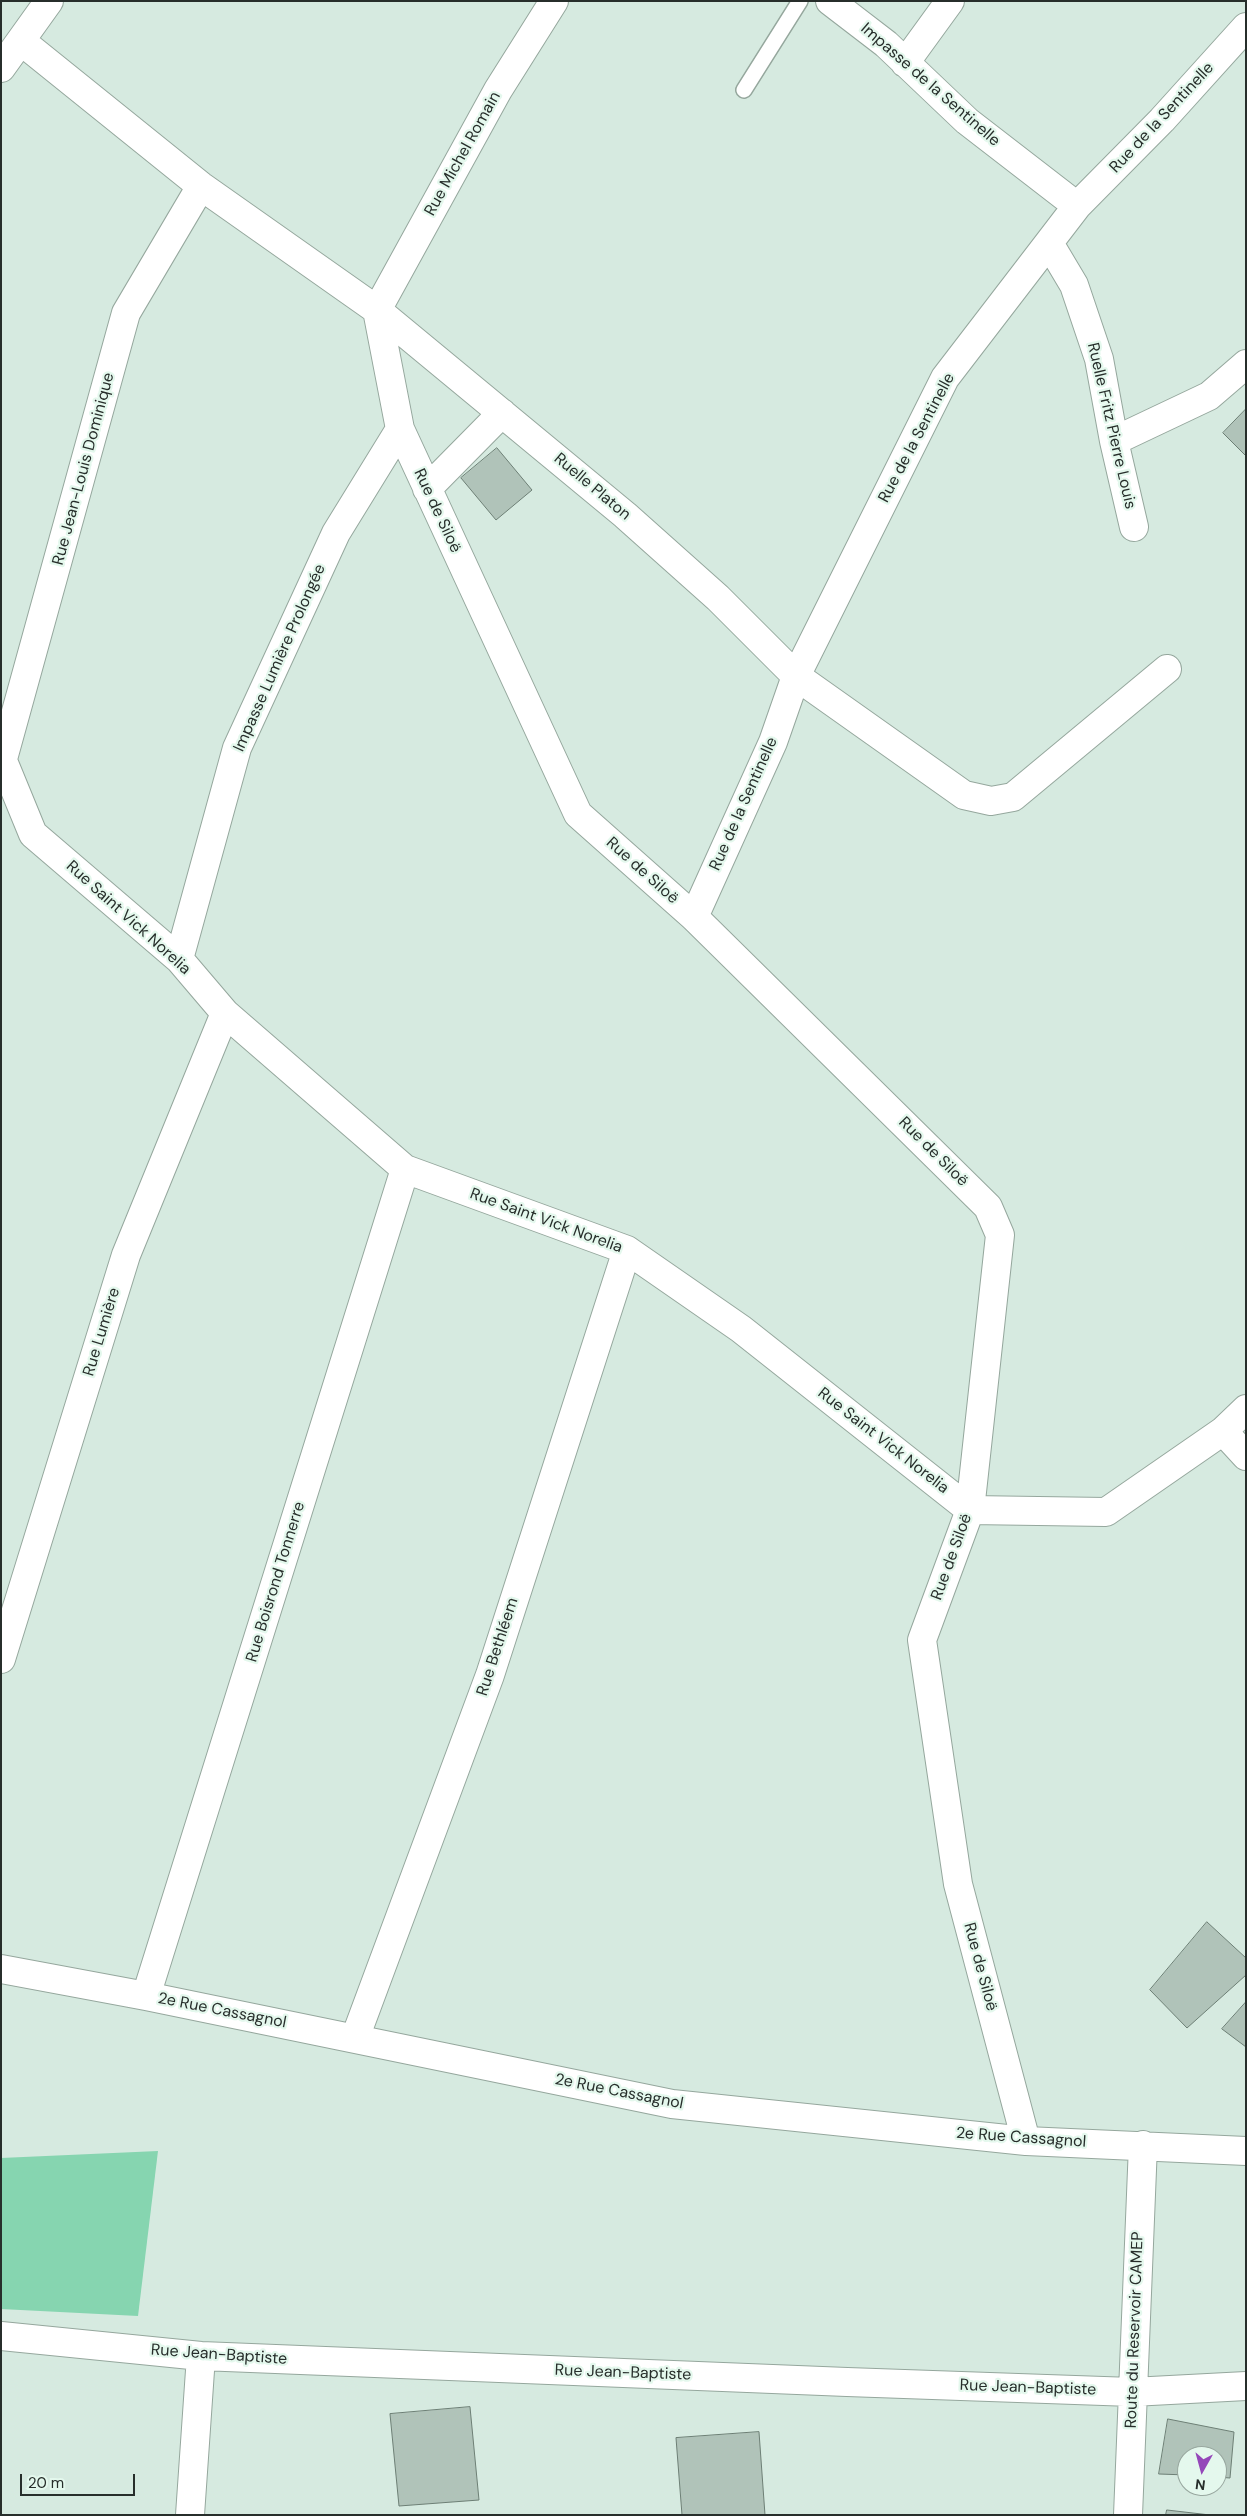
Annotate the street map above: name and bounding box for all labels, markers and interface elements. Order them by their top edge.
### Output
street label: Impasse de la Sentinelle [856,19,1004,151]
street label: Rue de la Sentinelle [1106,59,1218,177]
street label: Rue Michel Romain [421,89,505,219]
street label: Ruelle Fritz Pierre Louis [1083,341,1139,511]
street label: Rue de la Sentinelle [875,370,959,506]
street label: Rue Jean-Louis Dominique [49,371,119,567]
street label: Ruelle Platon [550,449,634,525]
street label: Rue de Siloë [409,466,465,556]
street label: Impasse Lumière Prolongée [230,561,330,755]
street label: Rue de la Sentinelle [706,734,782,874]
street label: Rue de Siloë [602,834,682,908]
street label: Rue Saint Vick Norelia [62,857,194,979]
street label: Rue de Siloë [894,1113,972,1191]
street label: Rue Saint Vick Norelia [467,1184,625,1258]
street label: Rue Lumière [79,1285,125,1379]
street label: Rue Saint Vick Norelia [814,1384,952,1498]
street label: Rue Boisrond Tonnerre [242,1499,310,1665]
street label: Rue de Siloë [927,1511,977,1603]
street label: Rue Bethléem [473,1596,523,1698]
street label: Rue de Siloë [959,1921,1001,2013]
street label: 2e Rue Cassagnol [156,1989,288,2033]
street label: 2e Rue Cassagnol [553,2070,685,2114]
street label: 2e Rue Cassagnol [955,2124,1087,2152]
street label: Route du Reservoir CAMEP [1122,2231,1148,2429]
street label: Rue Jean-Baptiste [150,2341,288,2369]
street label: Rue Jean-Baptiste [554,2361,692,2385]
street label: Rue Jean-Baptiste [959,2376,1097,2400]
north arrow [1177,2446,1227,2496]
scale bar [22,2464,138,2496]
text: 20 m [28,2473,64,2493]
text: N [1194,2475,1206,2494]

